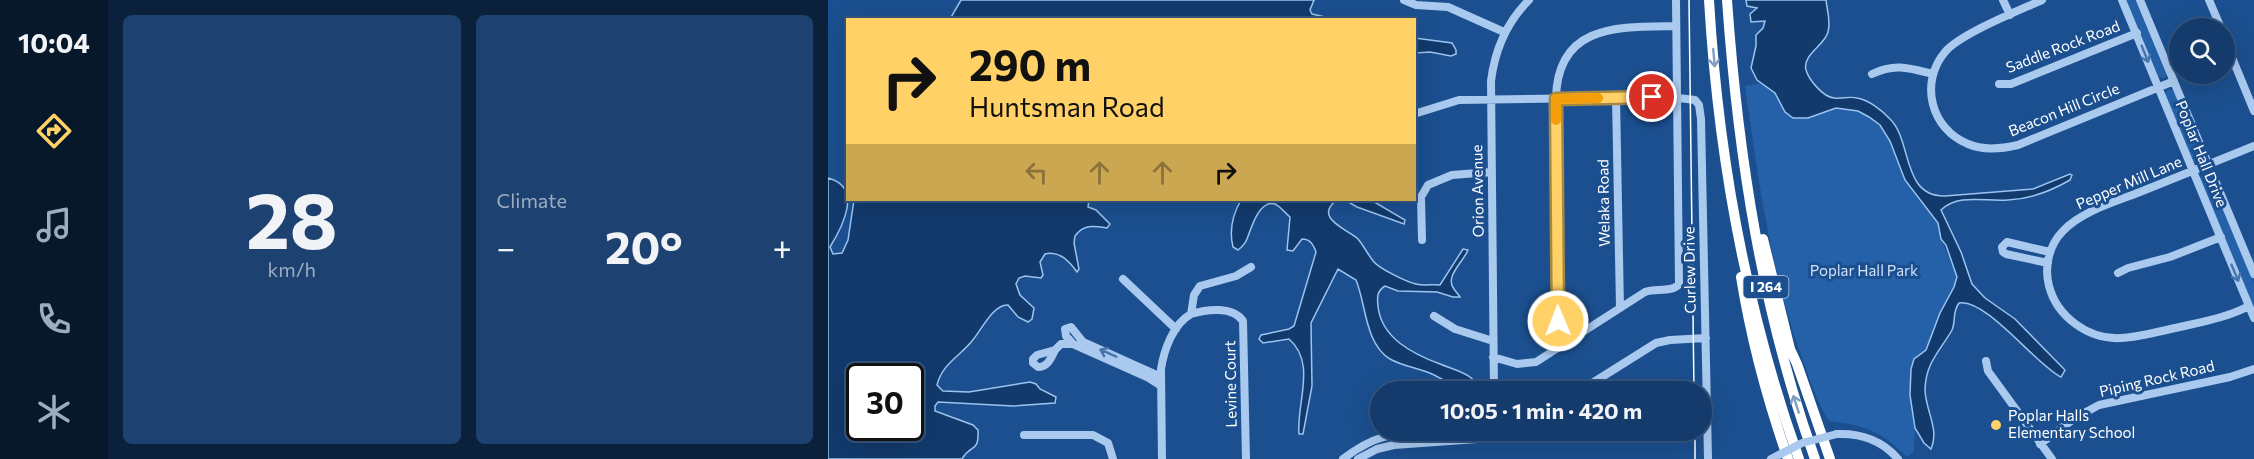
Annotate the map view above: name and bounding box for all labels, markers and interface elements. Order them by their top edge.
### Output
street label: Saddle Rock Road [2003,16,2122,76]
map controls [2169,18,2235,84]
button: search [2169,18,2235,84]
text: 10:04 [18,26,90,59]
text: 290 m [969,38,1091,90]
icon: right [870,42,948,120]
one-way arrow [2140,44,2151,63]
one-way arrow [1709,48,1720,68]
pin [1626,71,1677,122]
street label: Beacon Hill Circle [2006,79,2122,139]
icon: arrive [1635,80,1668,113]
text: Huntsman Road [969,90,1165,123]
street label: Poplar Hall Drive [2172,98,2232,210]
icon: directions [33,110,75,152]
street label: Orion Avenue [1467,145,1487,237]
street label: Pepper Mill Lane [2073,152,2184,212]
icon: left [1020,156,1053,189]
icon: ahead [1083,156,1116,189]
icon: ahead [1146,156,1179,189]
icon: right [1209,156,1242,189]
street label: Welaka Road [1593,159,1613,247]
text: 28 [246,170,338,265]
text: Climate [497,188,567,212]
icon: music [33,204,75,246]
text: 20° [605,218,683,273]
text: − [497,226,515,267]
text: + [773,226,792,267]
street label: Curlew Drive [1679,226,1699,314]
text: km/h [267,257,316,281]
park label: Poplar Hall Park [1810,261,1918,279]
one-way arrow [2230,263,2241,282]
road number: I 264 [1744,276,1788,298]
position arrow [1526,289,1590,353]
icon: phone [33,298,75,340]
street label: Levine Court [1220,340,1240,428]
one-way arrow [1099,347,1117,358]
street label: Piping Rock Road [2097,356,2216,400]
speed limit sign: 30 [846,363,924,441]
icon: climate [33,391,75,433]
one-way arrow [1790,395,1801,414]
text: 10:05 · 1 min · 420 m [1440,397,1642,424]
place label: Poplar Halls Elementary School [2008,406,2135,441]
marker: Poplar Halls Elementary School [1989,418,2003,432]

